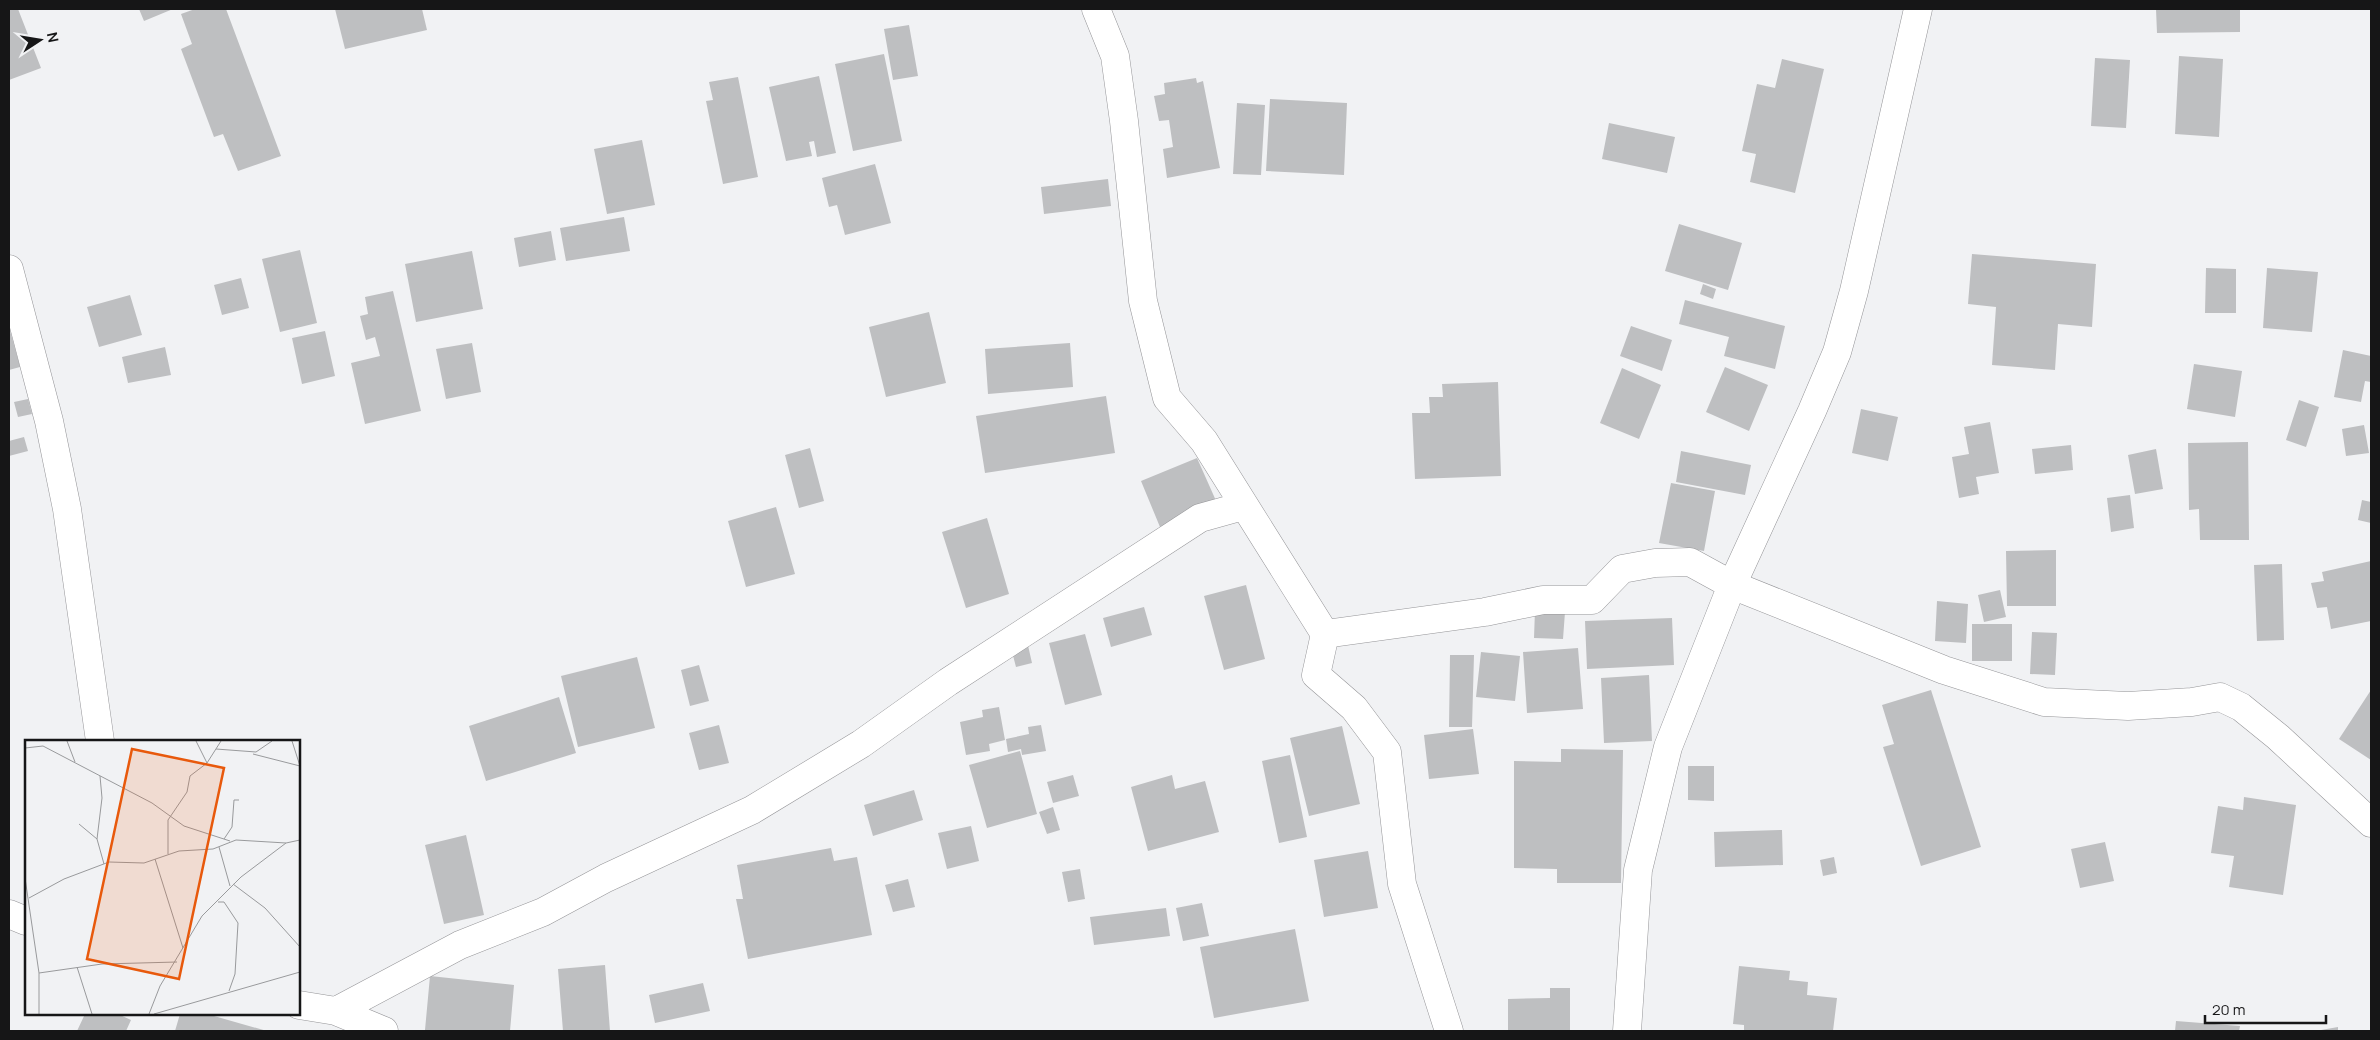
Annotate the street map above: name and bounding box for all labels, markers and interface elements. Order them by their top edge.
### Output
north arrow [15,15,65,65]
text: N [43,30,64,44]
inset map [25,740,300,1015]
scale bar [2205,992,2326,1024]
text: 20 m [2212,999,2245,1020]

